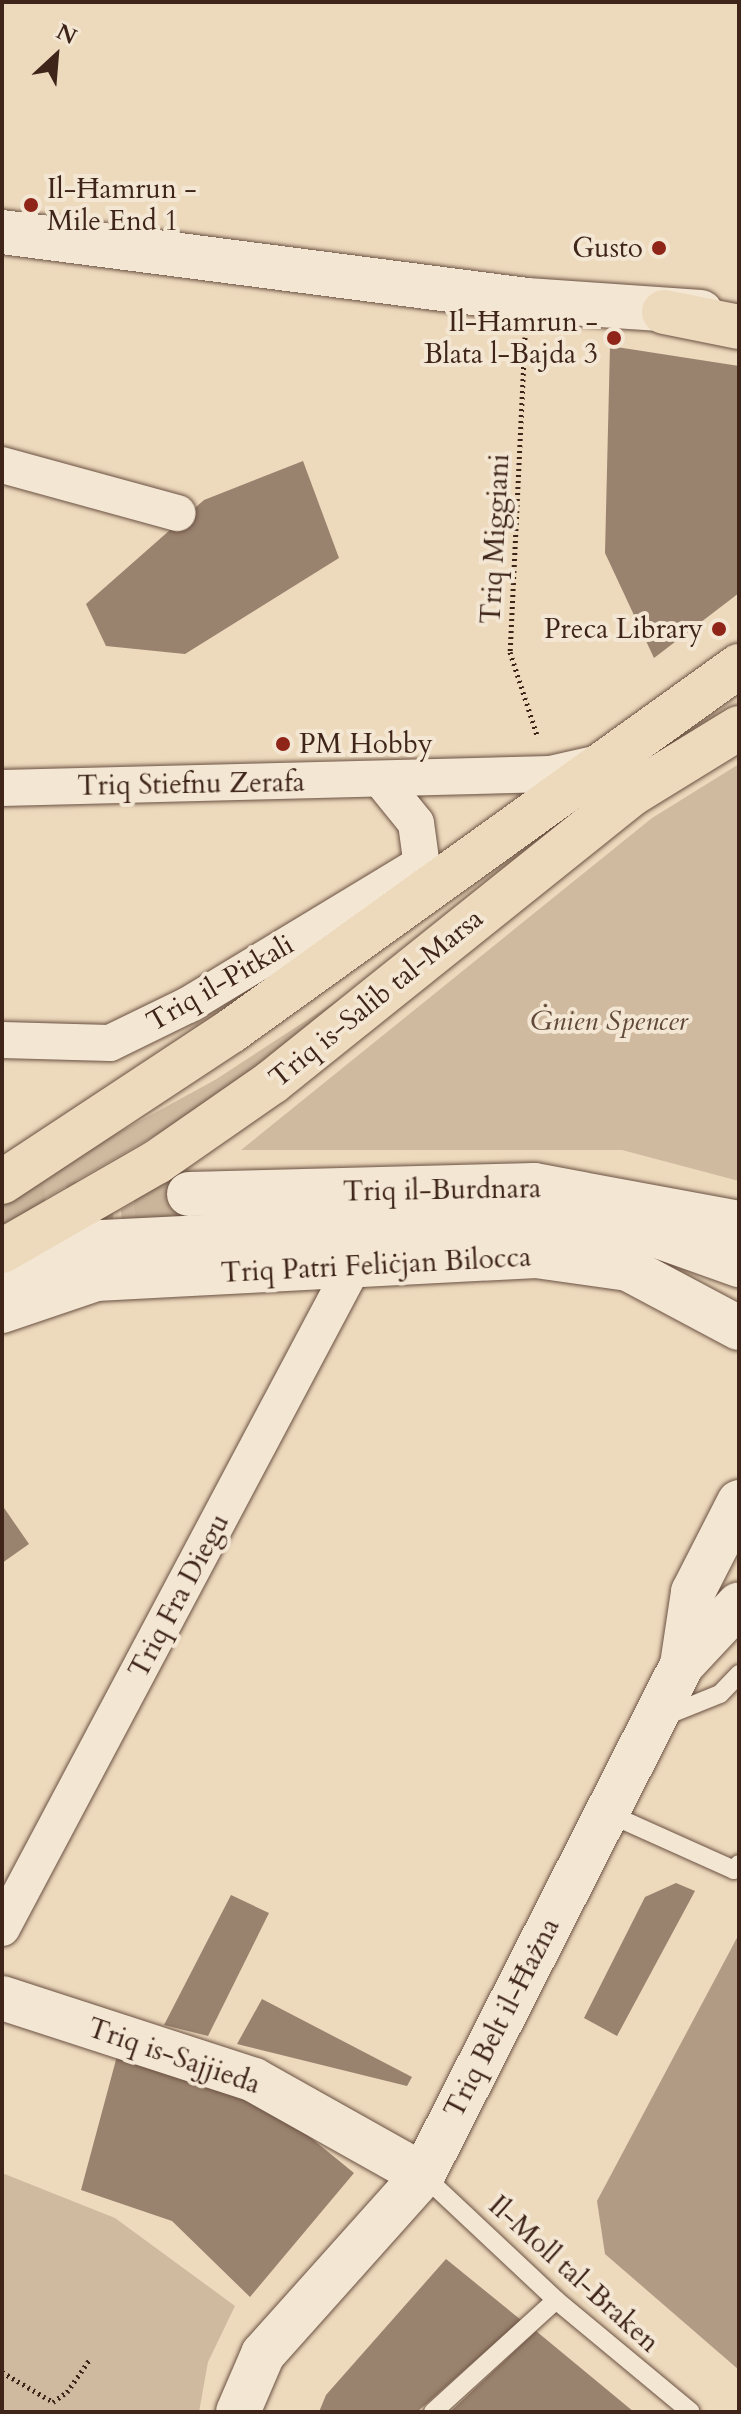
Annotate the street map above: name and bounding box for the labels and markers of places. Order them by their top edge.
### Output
place label: Il-Ħamrun - Mile End 1 [47,172,197,238]
marker: Il-Ħamrun - Mile End 1 [22,196,40,214]
place label: Gusto [572,231,643,265]
marker: Gusto [650,239,668,257]
place label: Il-Ħamrun - Blata l-Bajda 3 [424,305,598,371]
marker: Il-Ħamrun - Blata l-Bajda 3 [605,329,623,347]
place label: Preca Library [544,612,703,646]
marker: Preca Library [710,620,728,638]
place label: PM Hobby [299,727,433,761]
marker: PM Hobby [274,735,292,753]

